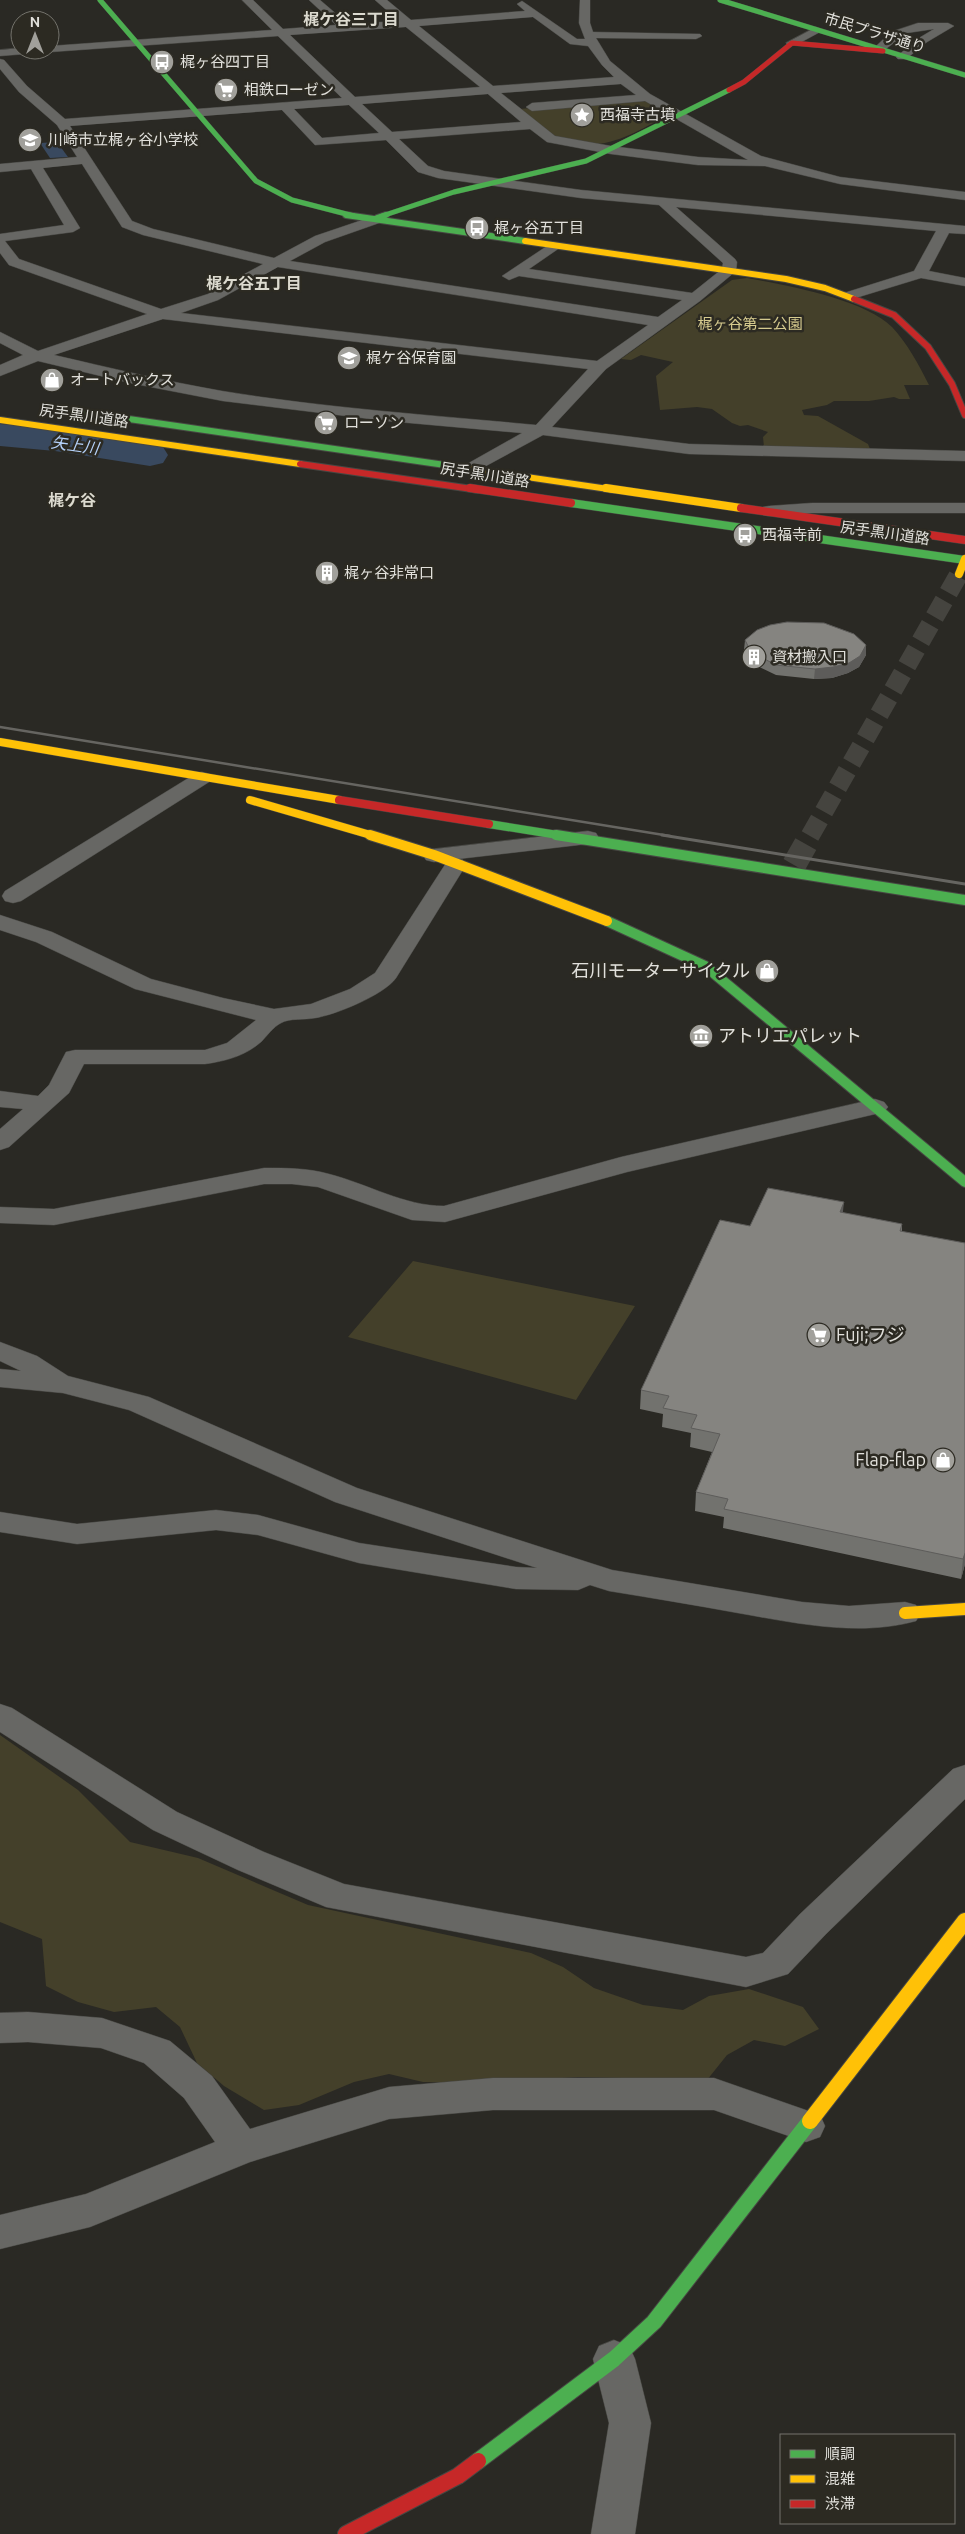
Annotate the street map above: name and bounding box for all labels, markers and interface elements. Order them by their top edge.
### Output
street label: 市民プラザ通り [822,9,928,56]
north arrow [10,10,60,60]
district label: 梶ケ谷三丁目 [303,10,399,28]
text: N [30,14,40,30]
bus stop icon: 梶ヶ谷四丁目 [149,49,175,75]
place label: 梶ヶ谷四丁目 [180,53,270,70]
supermarket icon: 相鉄ローゼン [213,77,239,103]
place label: 相鉄ローゼン [244,81,334,98]
place icon: 西福寺古墳 [569,102,595,128]
place label: 西福寺古墳 [600,106,675,123]
school or university icon: 川崎市立梶ヶ谷小学校 [17,127,43,153]
place label: 川崎市立梶ヶ谷小学校 [48,131,198,148]
bus stop icon: 梶ヶ谷五丁目 [464,215,490,241]
place label: 梶ヶ谷五丁目 [494,219,584,236]
district label: 梶ケ谷五丁目 [206,274,302,292]
park label: 梶ヶ谷第二公園 [697,315,803,332]
school or university icon: 梶ケ谷保育園 [336,345,362,371]
place label: 梶ケ谷保育園 [366,349,456,366]
shop icon: オートバックス [39,367,65,393]
place label: オートバックス [70,371,175,388]
street label: 尻手黒川道路 [38,401,130,430]
supermarket icon: ローソン [313,410,339,436]
place label: ローソン [344,414,404,431]
water label: 矢上川 [50,433,102,458]
street label: 尻手黒川道路 [439,459,531,490]
district label: 梶ケ谷 [48,491,96,509]
street label: 尻手黒川道路 [839,518,931,547]
bus stop icon: 西福寺前 [732,522,758,548]
place label: 西福寺前 [762,526,822,543]
building icon: 梶ヶ谷非常口 [314,560,340,586]
place label: 梶ヶ谷非常口 [344,564,434,581]
building icon: 資材搬入口 [741,644,767,670]
place label: 資材搬入口 [772,648,847,665]
shop icon: 石川モーターサイクル [754,958,780,984]
place label: 石川モーターサイクル [571,960,750,980]
museum icon: アトリエパレット [688,1023,714,1049]
place label: アトリエパレット [718,1025,862,1045]
supermarket icon: Fuji;フジ [806,1322,832,1348]
place label: Fuji;フジ [836,1324,905,1344]
shop icon: Flap-flap [930,1447,956,1473]
place label: Flap-flap [855,1449,926,1469]
legend [780,2434,955,2524]
text: 順調 [825,2445,855,2462]
text: 混雑 [825,2470,855,2487]
text: 渋滞 [825,2495,855,2512]

